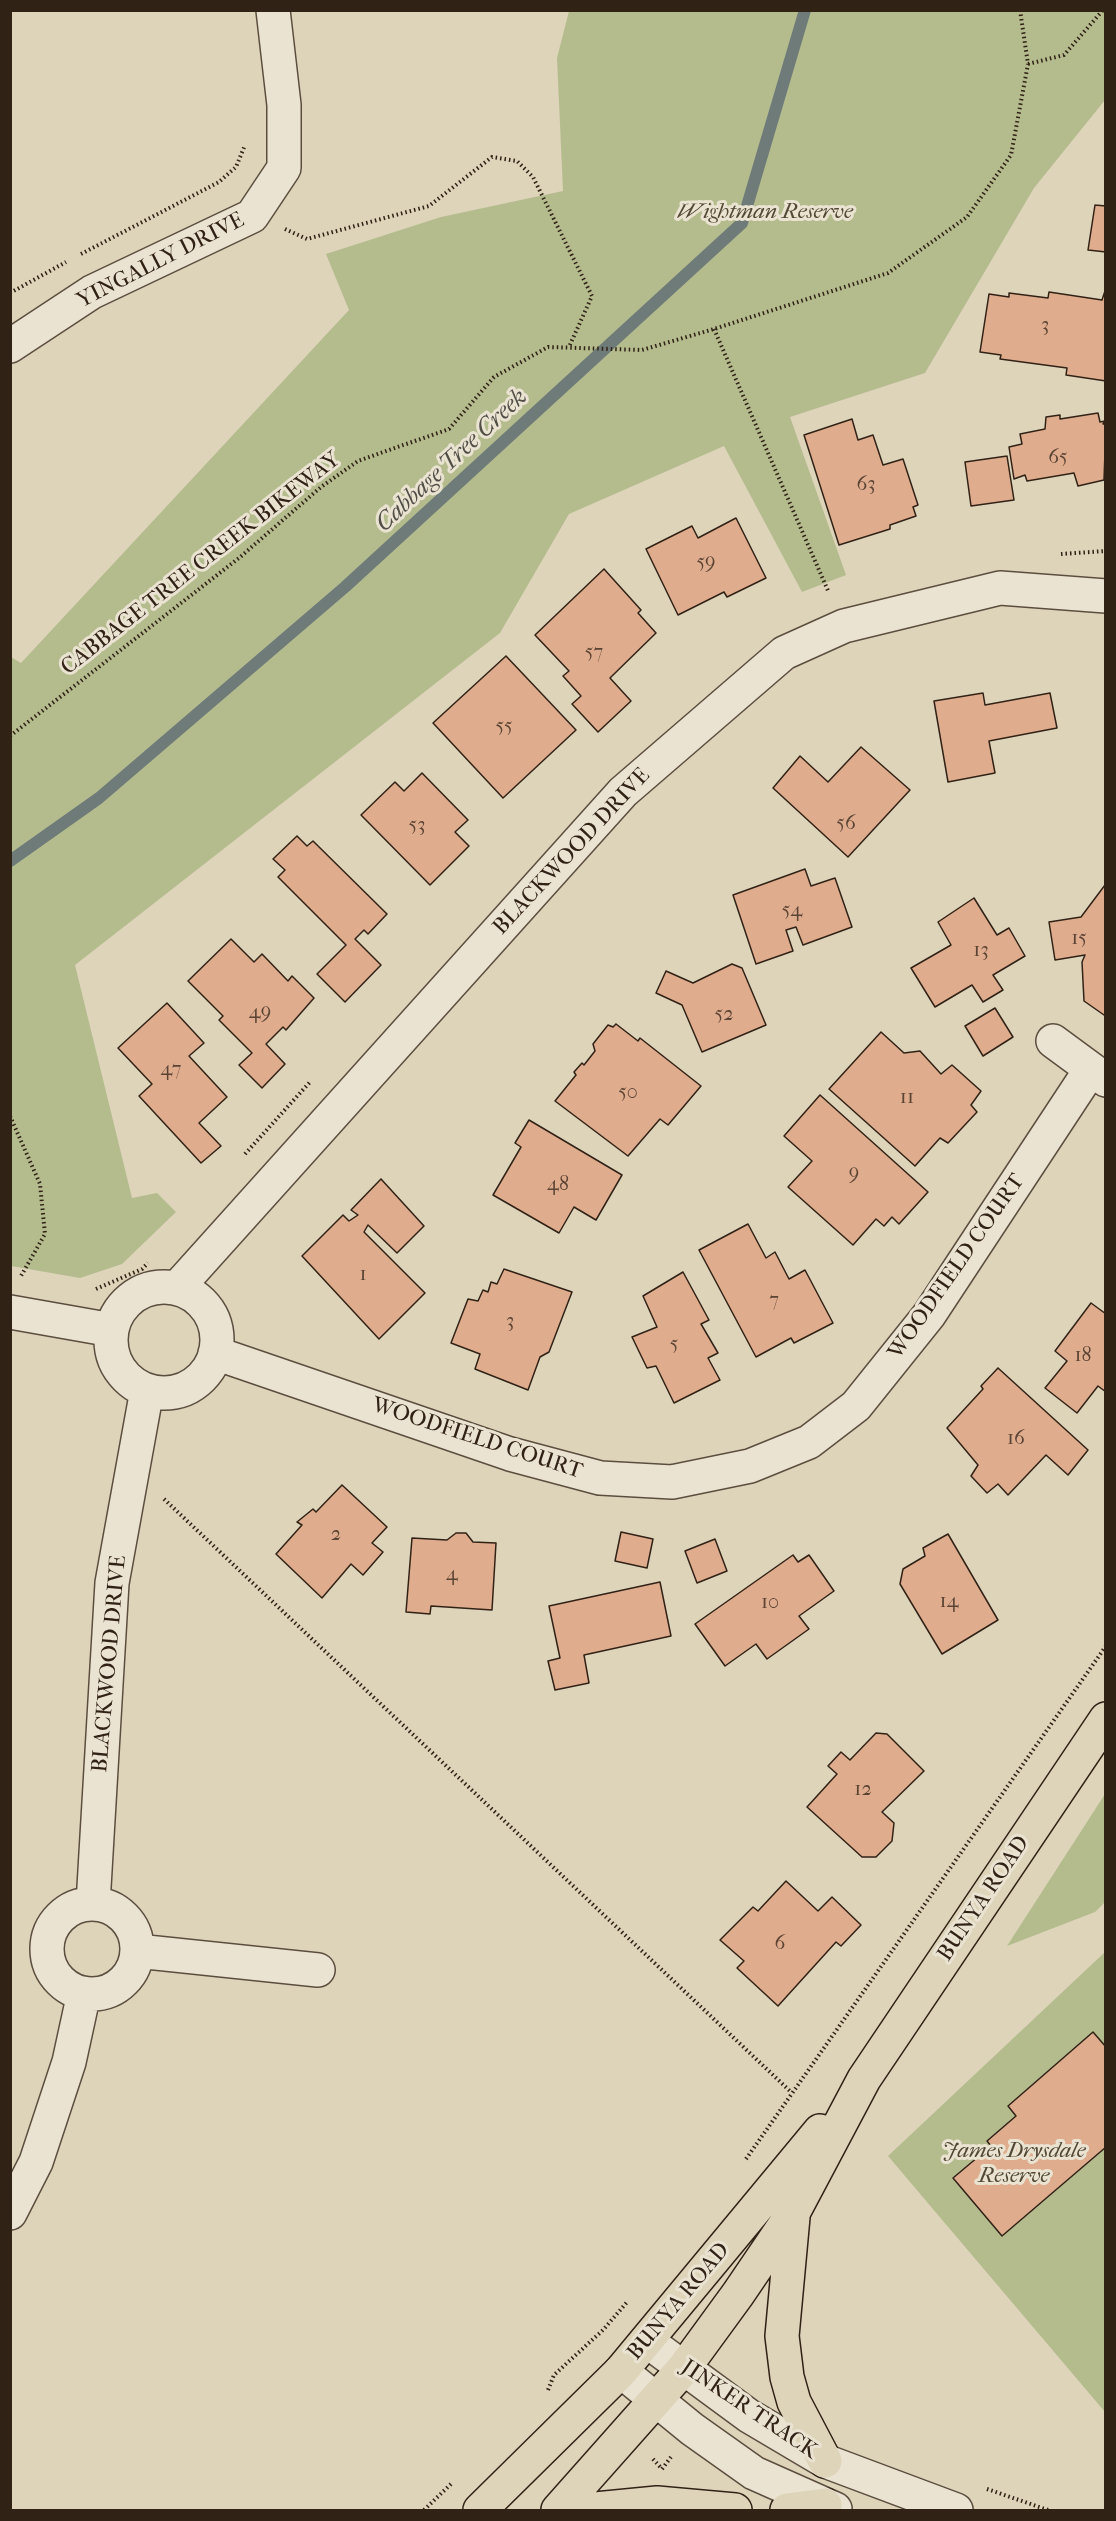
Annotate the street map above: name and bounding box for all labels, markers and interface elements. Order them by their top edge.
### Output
park label: Wightman Reserve [677,200,853,226]
street label: YINGALLY DRIVE [73,207,249,315]
house number: 3 [1041,314,1049,338]
water label: Cabbage Tree Creek [370,383,534,539]
house number: 65 [1048,446,1068,470]
street label: CABBAGE TREE CREEK BIKEWAY [56,447,346,681]
house number: 63 [856,473,876,497]
house number: 59 [696,551,716,575]
house number: 57 [585,641,603,665]
house number: 55 [495,715,513,739]
street label: BLACKWOOD DRIVE [488,763,656,941]
house number: 56 [836,812,856,836]
house number: 53 [409,814,425,838]
house number: 54 [782,899,802,923]
house number: 15 [1071,927,1087,951]
house number: 13 [973,939,989,963]
house number: 49 [249,1001,271,1025]
house number: 52 [715,1003,733,1027]
house number: 47 [161,1058,181,1082]
house number: 50 [618,1081,638,1105]
house number: 11 [900,1086,914,1110]
house number: 9 [849,1162,859,1186]
street label: WOODFIELD COURT [883,1169,1031,1365]
house number: 48 [547,1173,569,1197]
house number: 1 [359,1263,367,1287]
house number: 7 [769,1289,779,1313]
house number: 3 [506,1310,514,1334]
house number: 5 [670,1333,678,1357]
house number: 18 [1074,1344,1092,1368]
street label: WOODFIELD COURT [368,1392,586,1486]
house number: 16 [1007,1427,1025,1451]
house number: 2 [331,1523,341,1547]
street label: BLACKWOOD DRIVE [87,1554,133,1774]
house number: 4 [446,1563,458,1587]
house number: 14 [940,1590,958,1614]
house number: 10 [761,1591,779,1615]
house number: 12 [854,1778,872,1802]
street label: BUNYA ROAD [933,1831,1035,1967]
house number: 6 [775,1932,785,1956]
park label: James Drysdale Reserve [942,2139,1086,2190]
street label: BUNYA ROAD [622,2238,736,2366]
street label: JINKER TRACK [676,2355,822,2465]

